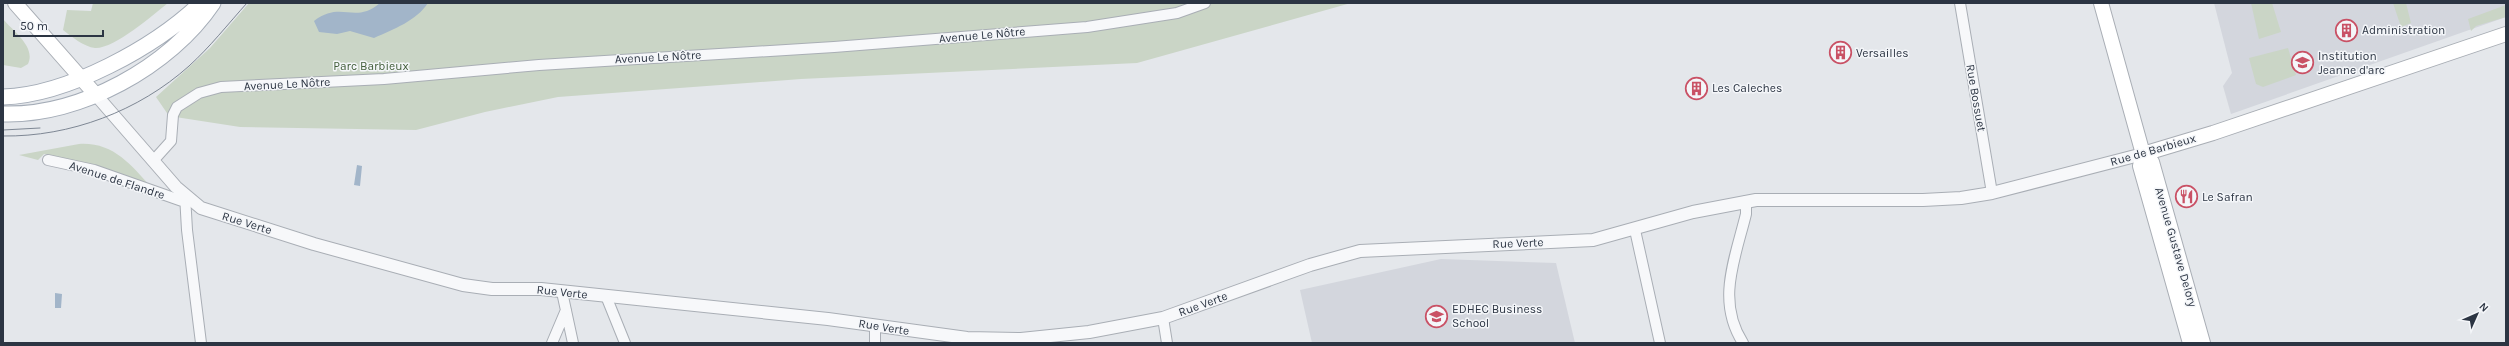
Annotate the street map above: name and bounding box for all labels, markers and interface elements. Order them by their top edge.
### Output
scale bar [14,12,103,38]
building icon: Administration [2334,17,2360,43]
text: 50 m [20,19,48,33]
place label: Administration [2362,23,2445,37]
street label: Avenue Le Nôtre [938,24,1026,46]
building icon: Versailles [1827,40,1853,66]
place label: Versailles [1856,46,1909,60]
street label: Avenue Le Nôtre [614,48,702,66]
place label: Institution Jeanne d'arc [2318,49,2385,77]
school or university icon: Institution Jeanne d'arc [2290,50,2316,76]
park label: Parc Barbieux [333,59,409,73]
street label: Rue Bossuet [1963,63,1989,133]
street label: Avenue Le Nôtre [243,75,331,93]
building icon: Les Caleches [1683,75,1709,101]
place label: Les Caleches [1712,81,1782,95]
street label: Rue de Barbieux [2109,131,2197,169]
street label: Avenue de Flandre [67,158,167,202]
restaurant icon: Le Safran [2174,184,2200,210]
street label: Avenue Gustave Delory [2152,186,2200,309]
place label: Le Safran [2202,190,2253,204]
street label: Rue Verte [220,209,274,237]
street label: Rue Verte [1492,235,1544,251]
street label: Rue Verte [536,282,588,302]
street label: Rue Verte [1177,289,1229,319]
north arrow [2457,294,2497,334]
text: N [2476,300,2491,315]
place label: EDHEC Business School [1452,302,1542,330]
school or university icon: EDHEC Business School [1424,303,1450,329]
street label: Rue Verte [858,316,910,338]

